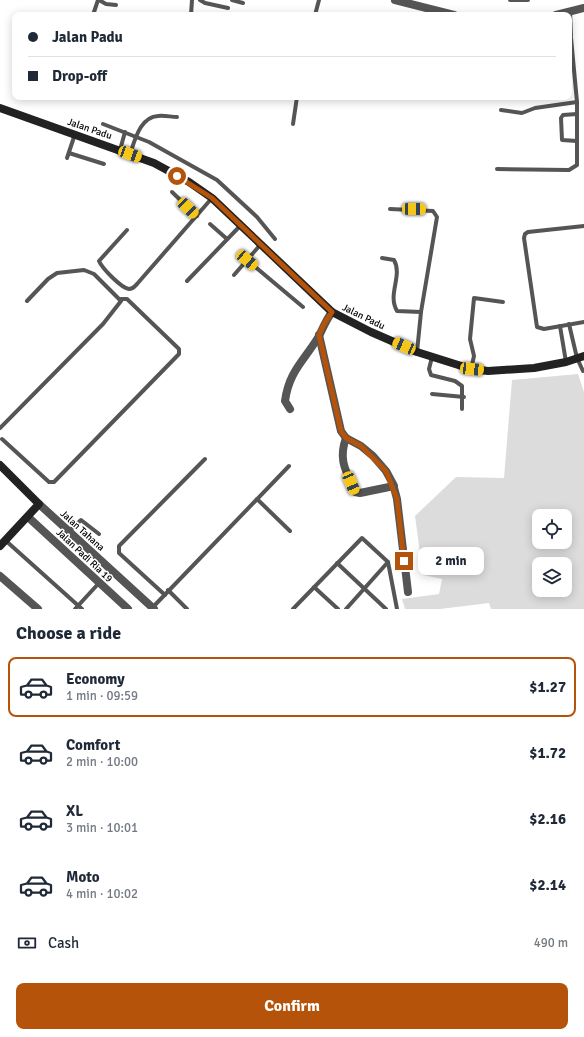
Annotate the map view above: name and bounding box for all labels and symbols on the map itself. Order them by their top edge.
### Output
street label: Jalan Padu [66,116,113,142]
car [117,144,143,164]
route start [168,167,186,185]
car [175,195,201,221]
car [402,203,426,215]
car [234,248,260,272]
street label: Jalan Padu [340,301,387,332]
car [391,336,417,356]
car [459,362,485,376]
car [341,470,361,496]
street label: Jalan Tahana [58,508,107,554]
street label: Jalan Padi Ria 19 [54,527,115,585]
callout: 2 min [418,547,484,575]
route end [395,552,413,570]

